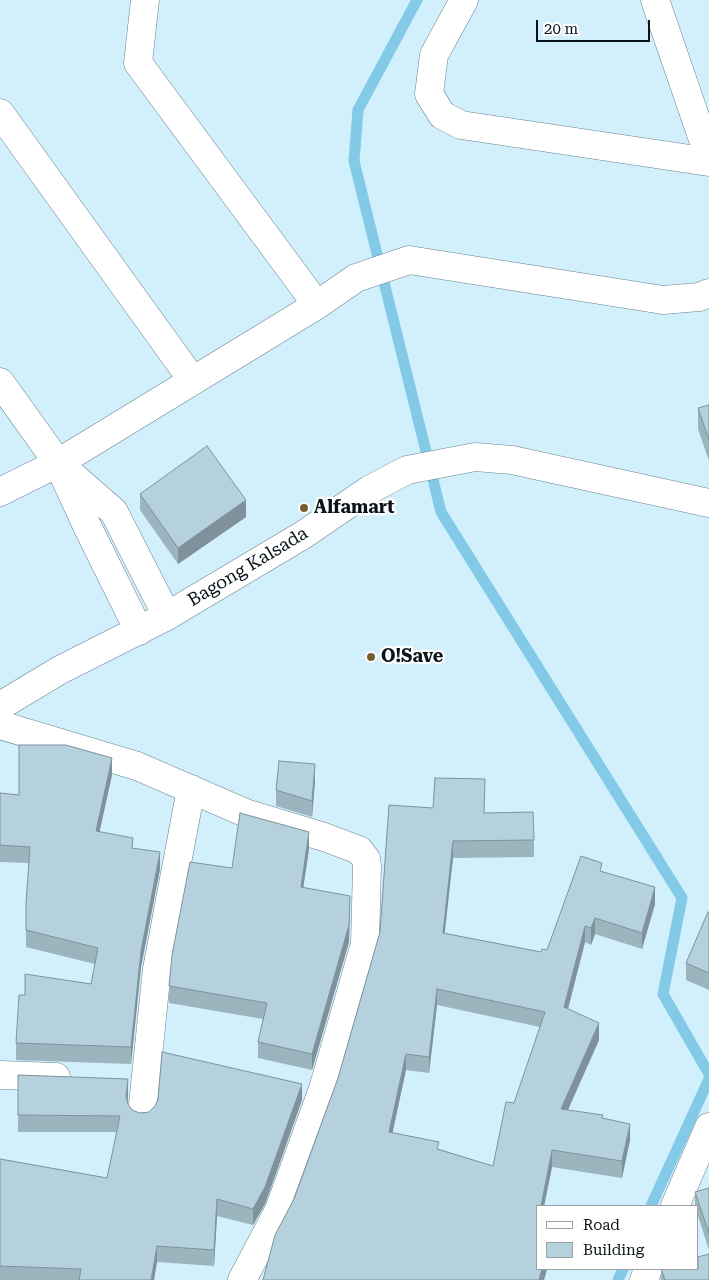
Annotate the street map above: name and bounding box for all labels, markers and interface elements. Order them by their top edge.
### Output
scale bar [539,10,653,42]
text: 20 m [544,20,578,38]
place label: Alfamart [314,497,395,519]
marker: Alfamart [298,502,310,514]
street label: Bagong Kalsada [184,523,312,611]
place label: O!Save [381,646,443,668]
marker: O!Save [365,651,377,663]
legend [536,1205,699,1270]
text: Road [583,1216,620,1234]
text: Building [583,1241,644,1259]

